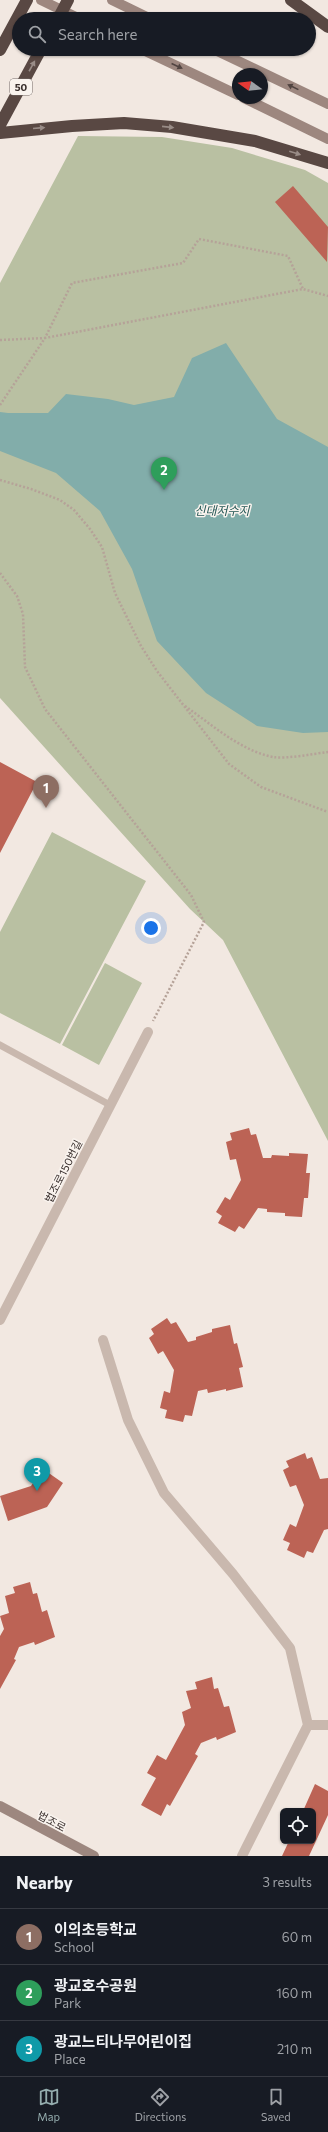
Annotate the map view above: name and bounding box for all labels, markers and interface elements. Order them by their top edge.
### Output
search box [12,12,316,56]
icon: search [26,23,48,45]
text: Search here [58,25,137,43]
one-way arrow [29,61,35,72]
one-way arrow [171,63,182,69]
north arrow [232,68,268,104]
road number: 50 [10,79,32,95]
one-way arrow [287,84,299,90]
one-way arrow [162,124,174,130]
one-way arrow [33,125,45,132]
one-way arrow [290,150,302,156]
pin: 2 [151,457,177,490]
water label: 신대저수지 [194,503,251,517]
pin: 1 [33,775,59,808]
your location [141,918,161,938]
street label: 법조로150번길 [42,1137,84,1205]
pin: 3 [24,1458,50,1491]
street label: 법조로 [36,1808,68,1834]
map controls [280,1808,316,1844]
button: locate [280,1808,316,1844]
text: Nearby [16,1872,73,1893]
text: 3 results [263,1874,312,1890]
text: 이의초등학교 [54,1920,137,1938]
text: 1 [26,1929,32,1945]
text: 60 m [282,1929,312,1945]
text: School [54,1939,94,1955]
text: 광교호수공원 [54,1976,137,1994]
text: 2 [25,1985,33,2001]
text: 160 m [276,1985,312,2001]
text: Park [54,1995,81,2011]
text: 광교느티나무어린이집 [54,2032,192,2050]
text: 3 [25,2041,33,2057]
text: 210 m [277,2041,312,2057]
text: Place [54,2051,86,2067]
tab: Map [37,2086,60,2123]
tab: Directions [135,2086,186,2123]
tab: Saved [261,2086,291,2123]

